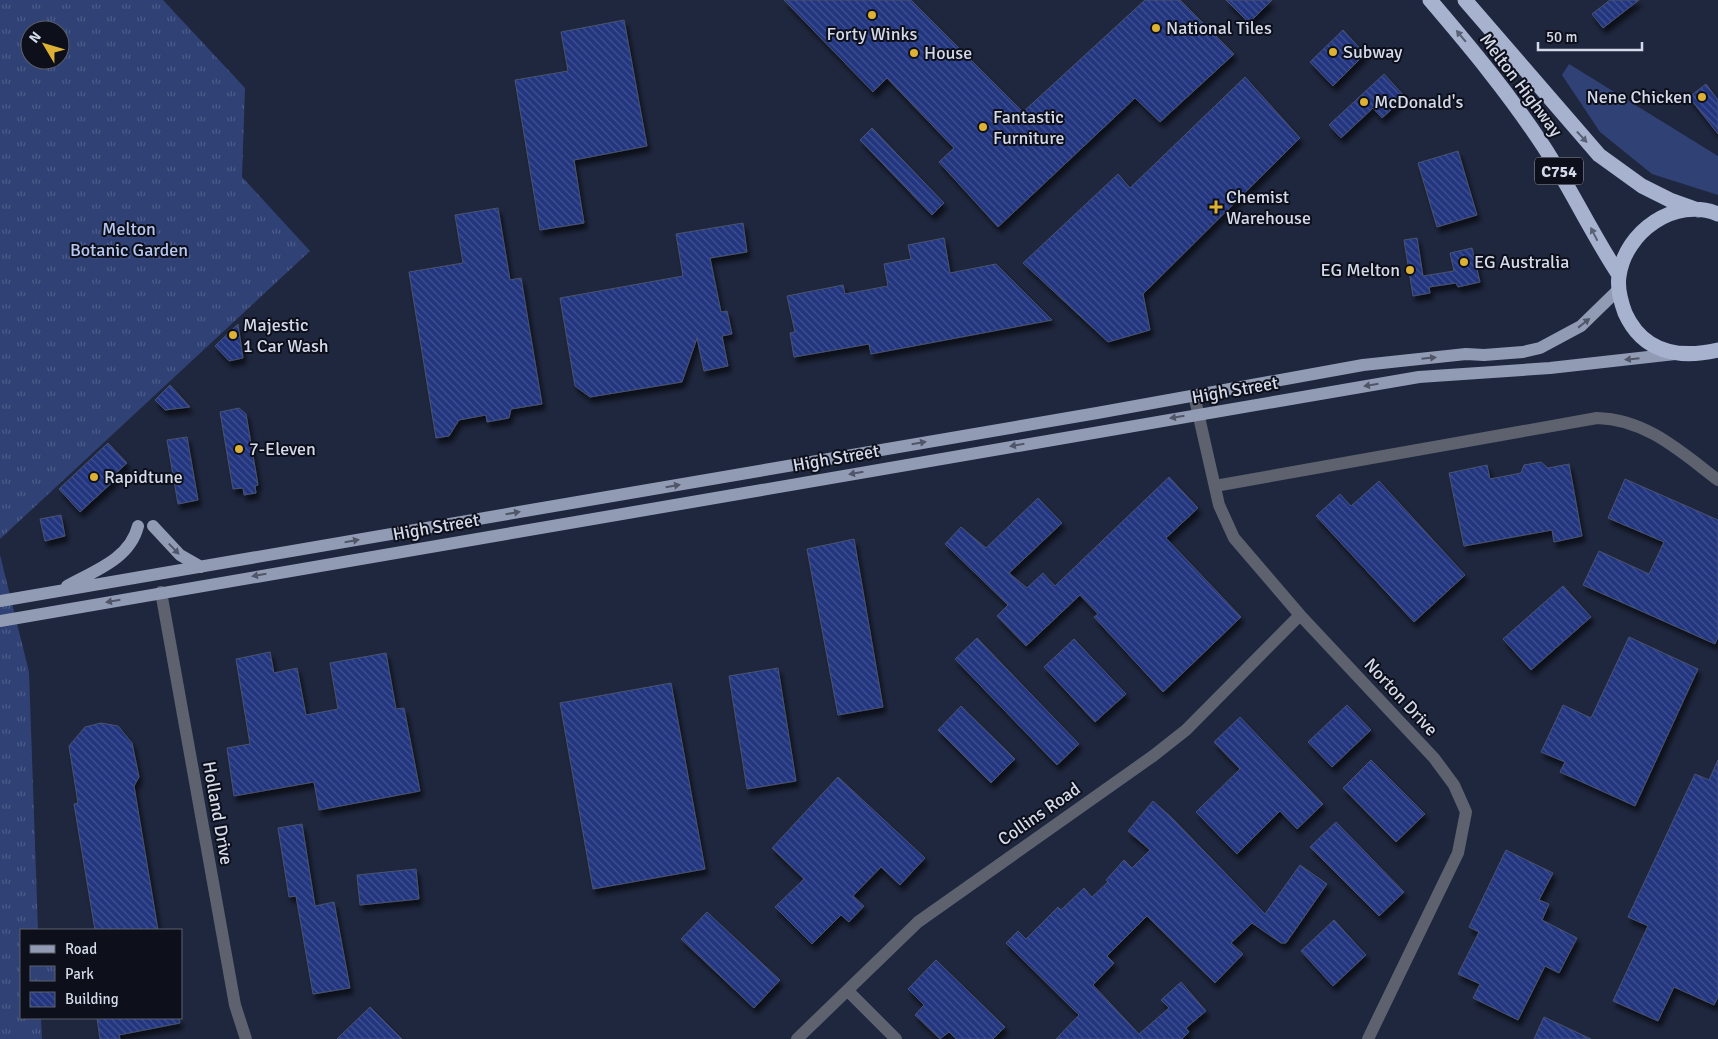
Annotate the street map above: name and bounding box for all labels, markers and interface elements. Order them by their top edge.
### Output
marker: Forty Winks [866,9,878,21]
place label: National Tiles [1166,17,1272,39]
north arrow [20,20,70,70]
scale bar [1538,20,1642,52]
marker: National Tiles [1150,22,1162,34]
place label: Forty Winks [827,23,918,45]
text: N [25,28,45,46]
text: 50 m [1546,28,1577,46]
street label: Melton Highway [1475,29,1567,142]
one-way arrow [1455,31,1467,43]
place label: Subway [1343,41,1403,63]
place label: House [924,42,972,64]
marker: Subway [1327,46,1339,58]
marker: House [908,47,920,59]
place label: Nene Chicken [1586,86,1692,108]
place label: McDonald's [1374,91,1463,113]
marker: Nene Chicken [1696,91,1708,103]
marker: McDonald's [1358,96,1370,108]
place label: Fantastic Furniture [993,106,1064,149]
marker: Fantastic Furniture [977,121,989,133]
one-way arrow [1576,131,1588,143]
road number: C754 [1535,158,1583,185]
place label: Chemist Warehouse [1226,186,1311,229]
marker: Chemist Warehouse [1210,201,1222,213]
park label: Melton Botanic Garden [70,218,188,261]
one-way arrow [1590,226,1598,241]
place label: EG Australia [1474,251,1569,273]
marker: EG Australia [1458,256,1470,268]
place label: EG Melton [1321,259,1400,281]
marker: EG Melton [1404,264,1416,276]
place label: Majestic 1 Car Wash [243,314,329,357]
one-way arrow [1577,318,1591,328]
marker: Majestic 1 Car Wash [227,329,239,341]
one-way arrow [1422,354,1438,362]
one-way arrow [1623,355,1639,363]
street label: High Street [1190,372,1280,408]
one-way arrow [1363,381,1379,389]
one-way arrow [1168,414,1184,422]
place label: 7-Eleven [249,438,316,460]
one-way arrow [911,439,927,447]
street label: High Street [791,440,881,476]
one-way arrow [1008,442,1024,450]
marker: 7-Eleven [233,443,245,455]
place label: Rapidtune [104,466,183,488]
one-way arrow [848,469,864,477]
marker: Rapidtune [88,471,100,483]
one-way arrow [665,481,681,489]
street label: High Street [391,509,481,545]
one-way arrow [505,509,521,517]
one-way arrow [345,536,361,544]
one-way arrow [168,543,180,555]
one-way arrow [250,572,266,580]
one-way arrow [105,597,121,605]
street label: Norton Drive [1359,654,1443,740]
street label: Holland Drive [198,760,238,866]
street label: Collins Road [994,778,1084,850]
legend [20,929,182,1019]
text: Road [65,940,97,958]
text: Park [65,965,94,983]
text: Building [65,990,119,1008]

